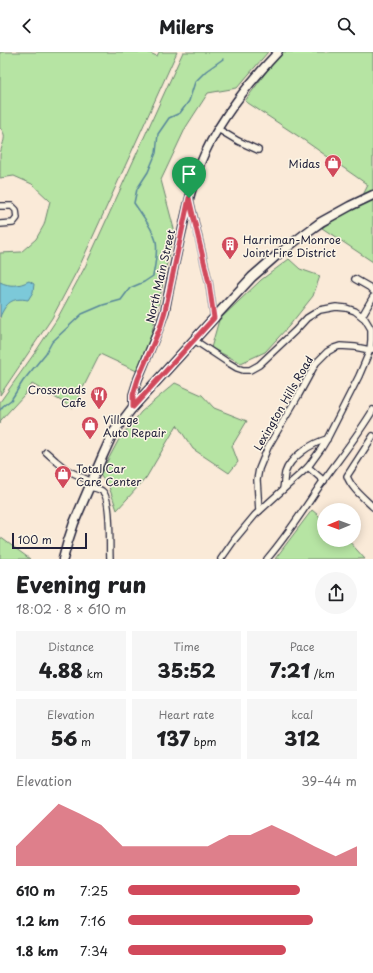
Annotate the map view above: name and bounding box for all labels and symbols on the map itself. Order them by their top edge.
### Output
shop icon: Midas [323,153,343,178]
place label: Midas [289,155,320,172]
pin [172,157,206,198]
street label: North Main Street [141,228,179,324]
place label: Harriman-Monroe Joint Fire District [243,231,341,261]
building icon: Harriman-Monroe Joint Fire District [220,235,240,260]
street label: Lexington Hills Road [249,352,317,454]
place label: Crossroads Cafe [28,381,86,411]
restaurant icon: Crossroads Cafe [89,385,109,410]
place label: Village Auto Repair [103,411,166,441]
shop icon: Village Auto Repair [80,415,100,440]
place label: Total Car Care Center [76,460,142,490]
shop icon: Total Car Care Center [53,464,73,489]
north arrow [317,503,361,547]
scale bar [12,531,87,550]

